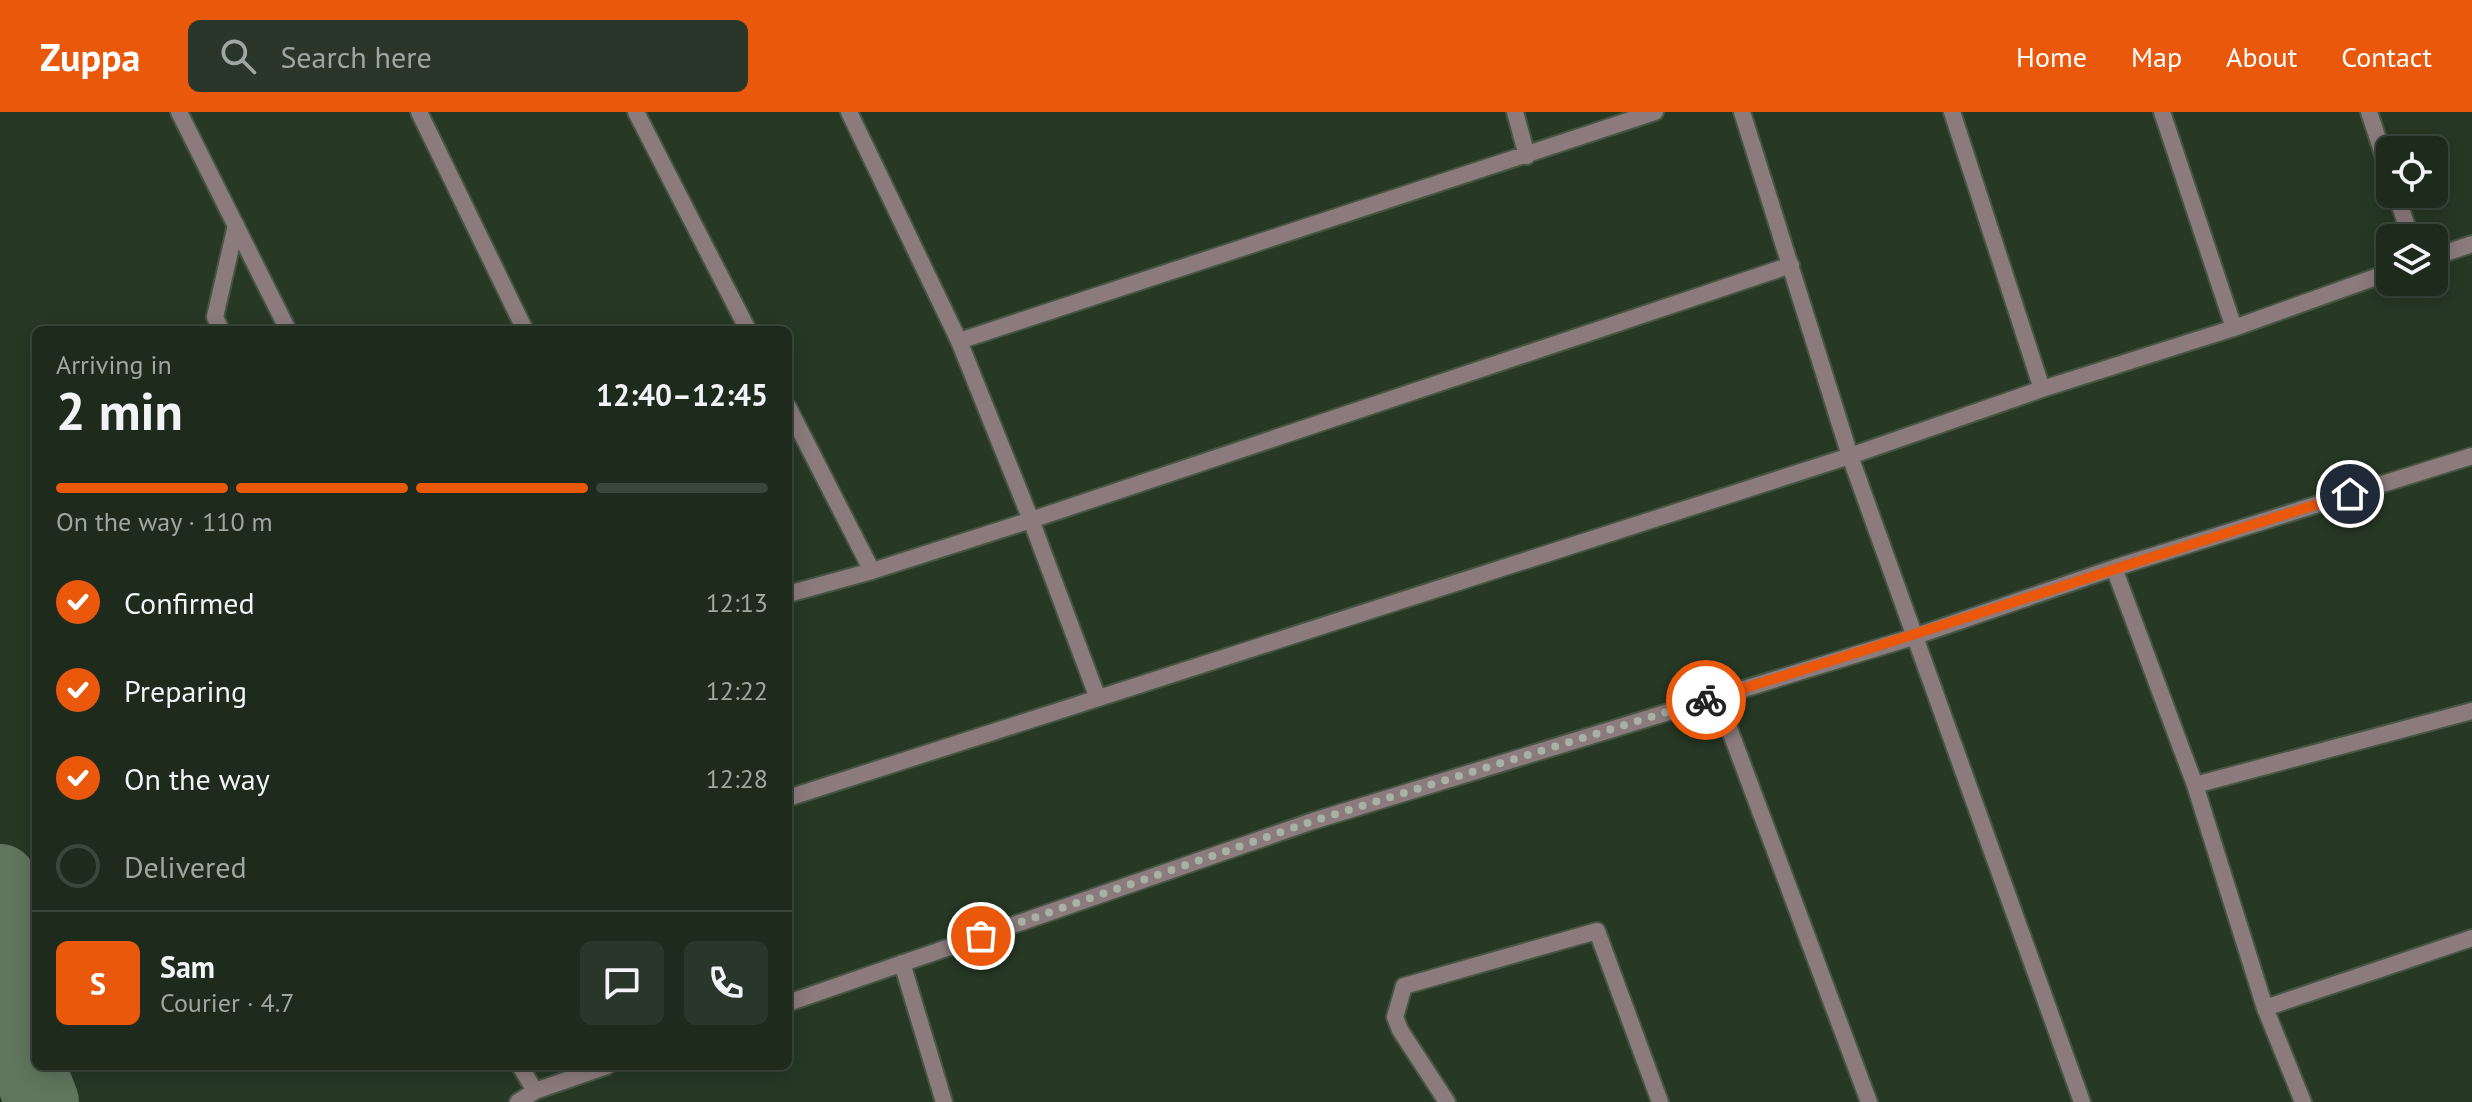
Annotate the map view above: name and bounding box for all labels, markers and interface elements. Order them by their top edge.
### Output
search box [188,20,748,92]
text: Zuppa [40,32,140,81]
icon: search [216,34,260,78]
text: Search here [280,37,432,76]
text: Home [2016,38,2087,75]
text: Map [2131,38,2182,75]
text: About [2226,38,2297,75]
text: Contact [2341,38,2432,75]
map controls [2376,136,2448,296]
button: locate [2376,136,2448,208]
button: layers [2376,224,2448,296]
text: Arriving in [56,348,172,381]
text: 12:40–12:45 [596,375,768,414]
text: 2 min [56,377,183,444]
pin [2316,460,2384,528]
icon: home [2328,472,2372,516]
text: On the way · 110 m [56,505,273,538]
icon: check [56,580,100,624]
text: Confirmed [124,583,255,622]
text: 12:13 [706,586,768,619]
courier [1666,660,1746,740]
icon: check [56,668,100,712]
text: Preparing [124,671,247,710]
text: 12:22 [706,674,768,707]
icon: bike [1684,678,1728,722]
icon: check [56,756,100,800]
text: On the way [124,759,270,798]
text: 12:28 [706,762,768,795]
text: Delivered [124,847,247,886]
pin [947,902,1015,970]
icon: bag [959,914,1003,958]
button: chat [580,941,664,1025]
button: phone [684,941,768,1025]
text: Sam [160,947,215,986]
text: S [90,964,106,1003]
text: Courier · 4.7 [160,986,294,1019]

